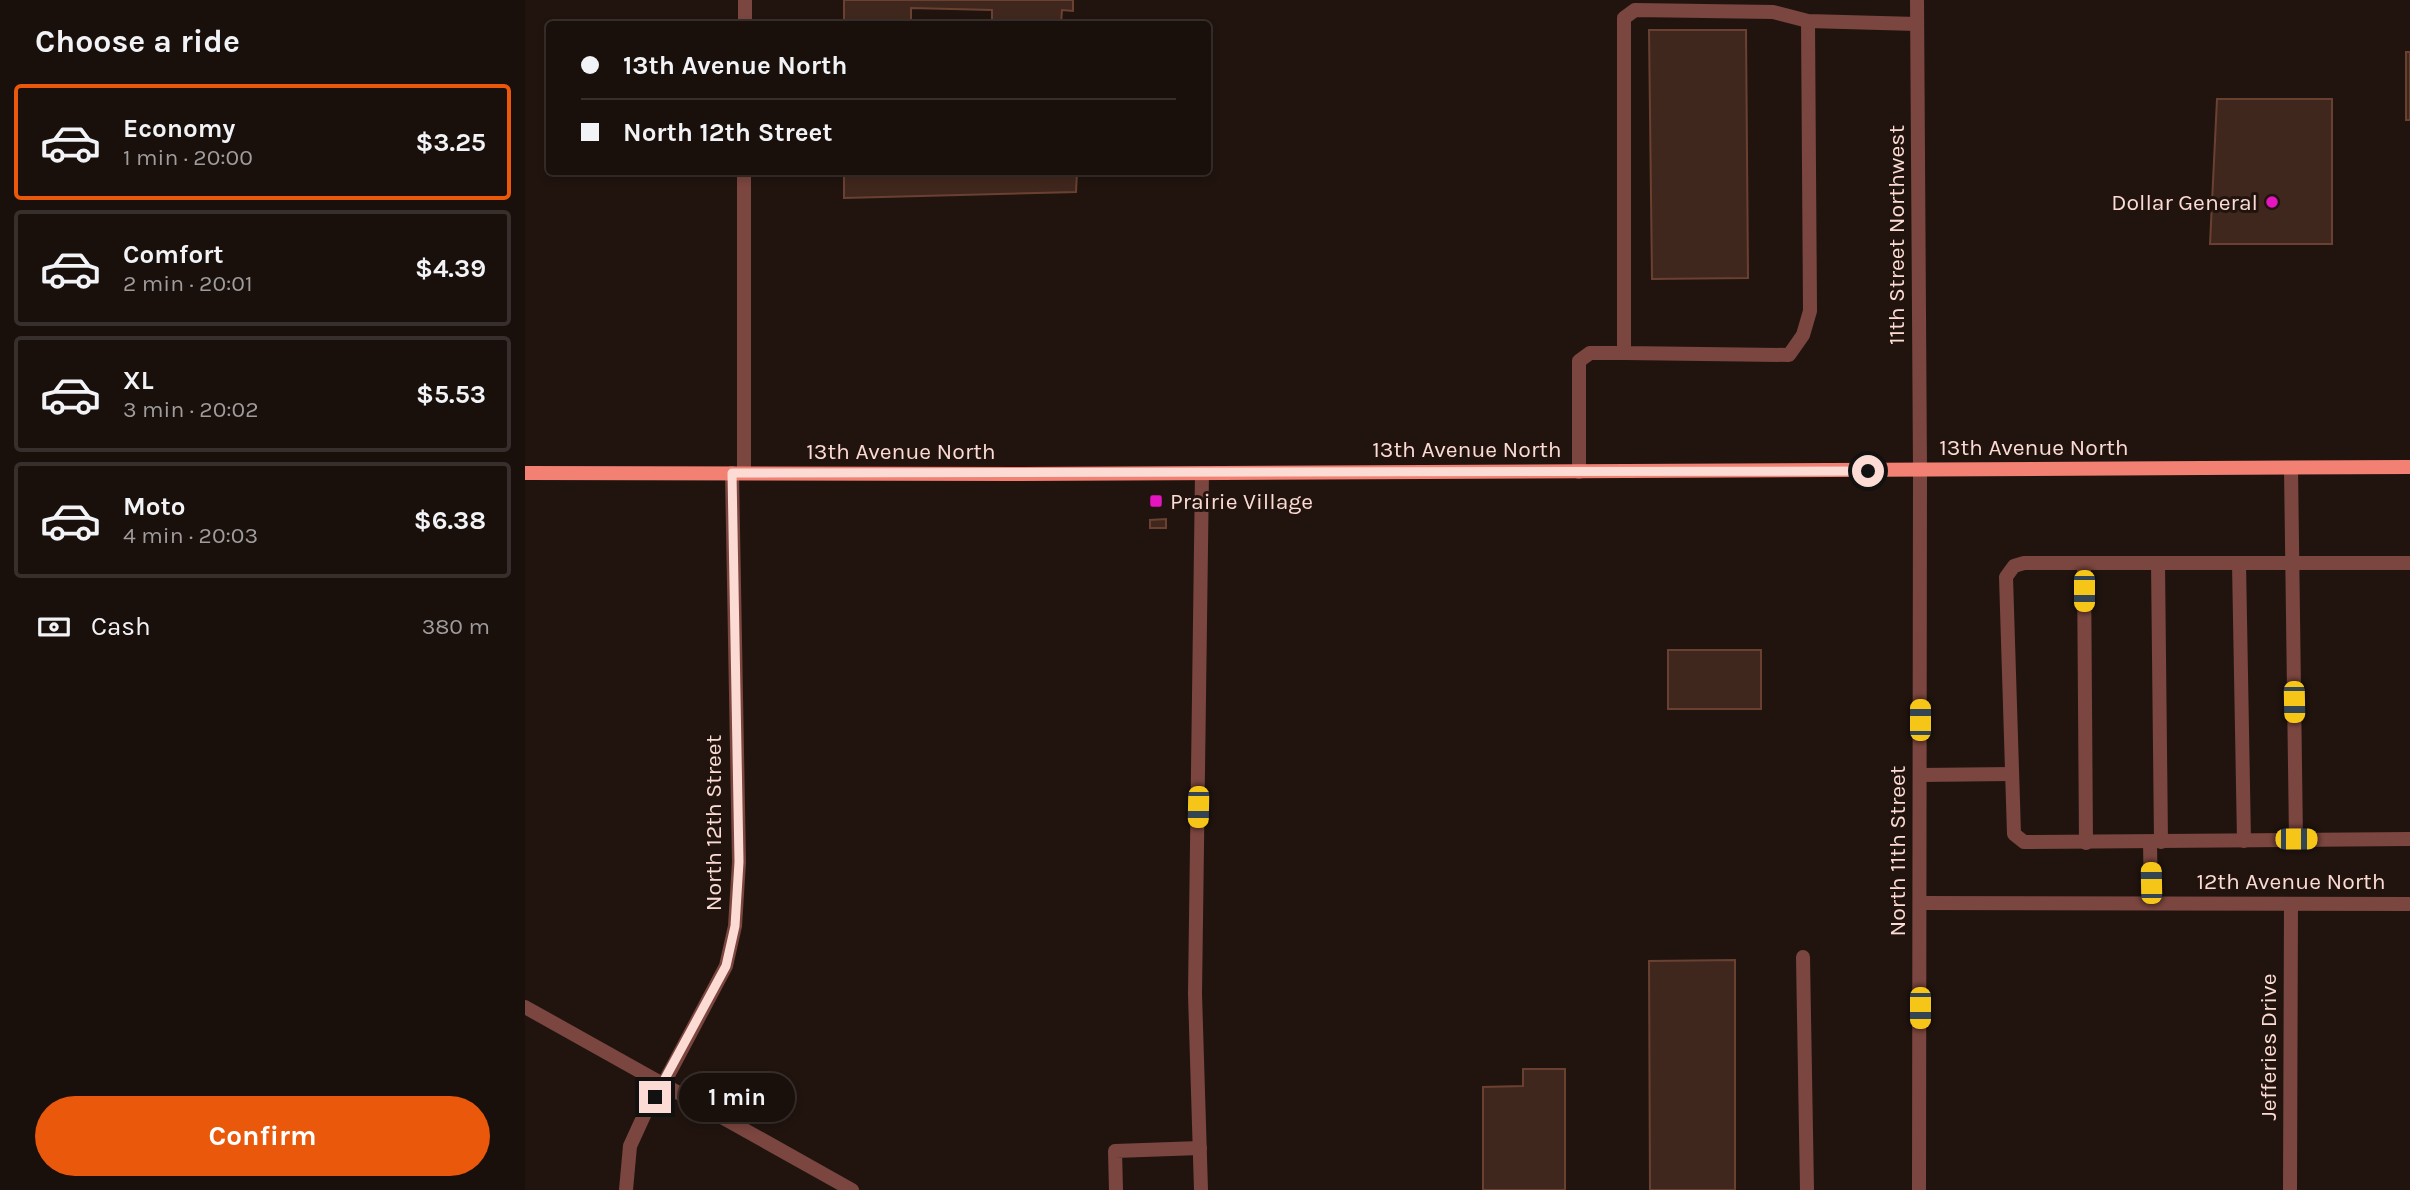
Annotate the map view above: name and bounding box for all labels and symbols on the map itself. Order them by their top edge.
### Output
street label: 11th Street Northwest [1883,125,1910,345]
place label: Dollar General [2111,189,2258,216]
marker: Dollar General [2264,194,2280,210]
street label: 13th Avenue North [1939,434,2129,461]
street label: 13th Avenue North [1372,436,1562,463]
street label: 13th Avenue North [806,438,996,465]
route start [1852,455,1884,487]
place label: Prairie Village [1170,488,1313,515]
marker: Prairie Village [1148,493,1164,509]
car [2074,570,2095,612]
car [2284,681,2305,723]
car [1910,699,1931,741]
street label: North 12th Street [700,734,727,911]
street label: North 11th Street [1884,765,1911,936]
car [1188,786,1209,828]
car [2276,829,2318,850]
car [2141,862,2162,904]
street label: 12th Avenue North [2196,868,2386,895]
street label: Jefferies Drive [2255,974,2282,1120]
car [1910,987,1931,1029]
callout: 1 min [679,1072,795,1122]
route end [639,1081,671,1113]

